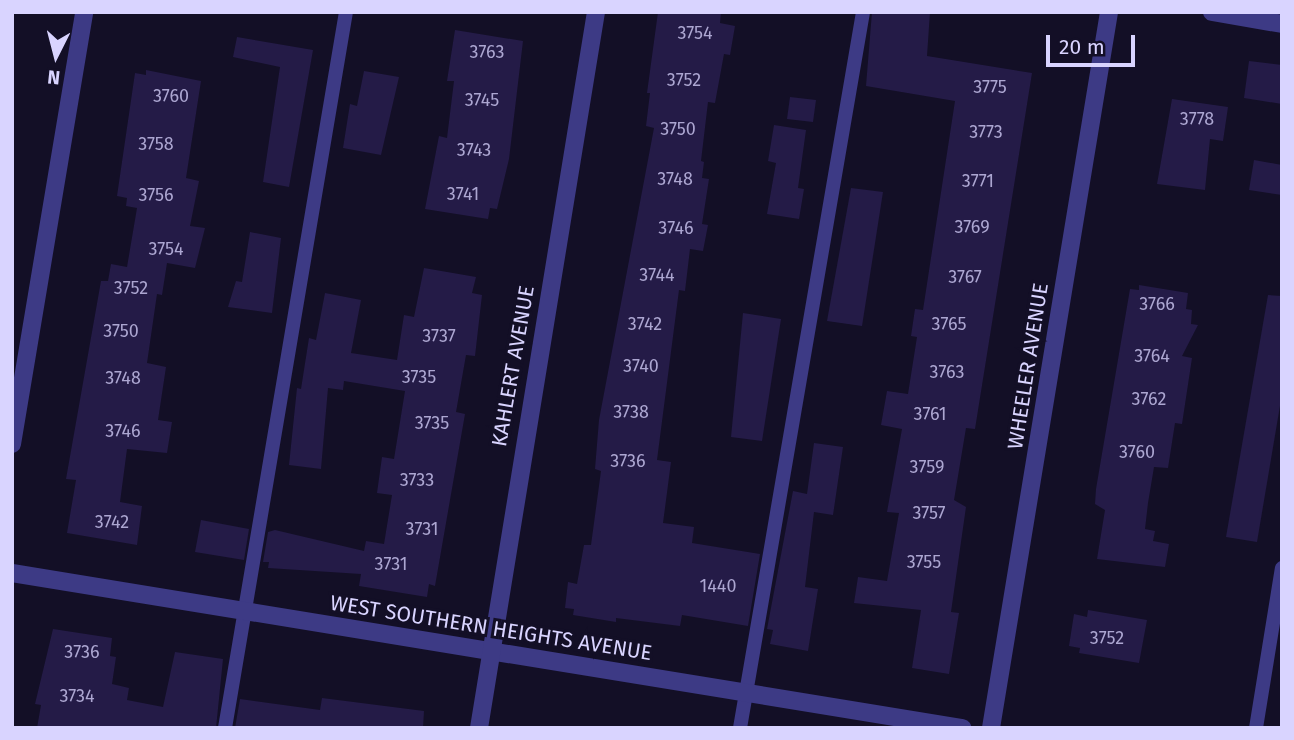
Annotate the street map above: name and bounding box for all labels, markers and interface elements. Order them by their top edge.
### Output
north arrow [21,21,91,91]
scale bar [1049,21,1138,65]
house number: 3754 [677,22,713,44]
text: 20 m [1059,34,1105,60]
house number: 3763 [470,41,504,63]
text: N [46,65,61,89]
house number: 3752 [667,69,701,91]
house number: 3775 [973,76,1007,98]
house number: 3760 [153,85,189,107]
house number: 3745 [465,89,499,111]
house number: 3778 [1180,108,1214,130]
house number: 3750 [660,118,696,140]
house number: 3773 [969,121,1003,143]
house number: 3758 [138,133,174,155]
house number: 3743 [457,139,491,161]
house number: 3748 [657,168,693,190]
house number: 3771 [962,170,994,192]
house number: 3741 [447,183,479,205]
house number: 3756 [138,184,174,206]
house number: 3769 [954,216,990,238]
house number: 3746 [658,217,694,239]
house number: 3754 [148,238,184,260]
house number: 3744 [639,264,675,286]
house number: 3767 [948,266,982,288]
house number: 3752 [114,277,148,299]
street label: WHEELER AVENUE [1002,281,1054,451]
street label: KAHLERT AVENUE [486,283,540,449]
house number: 3766 [1139,293,1175,315]
house number: 3742 [628,313,662,335]
house number: 3765 [932,313,966,335]
house number: 3750 [103,320,139,342]
house number: 3737 [422,325,456,347]
house number: 3764 [1134,345,1170,367]
house number: 3740 [623,355,659,377]
house number: 3763 [930,361,964,383]
house number: 3735 [402,366,436,388]
house number: 3748 [105,367,141,389]
house number: 3762 [1132,388,1166,410]
house number: 3738 [613,401,649,423]
house number: 3761 [914,403,946,425]
house number: 3735 [415,412,449,434]
house number: 3746 [105,420,141,442]
house number: 3760 [1119,441,1155,463]
house number: 3736 [610,450,646,472]
house number: 3759 [910,456,944,478]
house number: 3733 [400,469,434,491]
house number: 3757 [912,502,946,524]
house number: 3742 [95,511,129,533]
house number: 3731 [405,518,439,540]
house number: 3755 [907,551,941,573]
house number: 3731 [374,553,408,575]
house number: 1440 [700,575,736,597]
street label: WEST SOUTHERN HEIGHTS AVENUE [328,590,654,666]
house number: 3752 [1090,627,1124,649]
house number: 3736 [64,641,100,663]
house number: 3734 [59,685,95,707]

